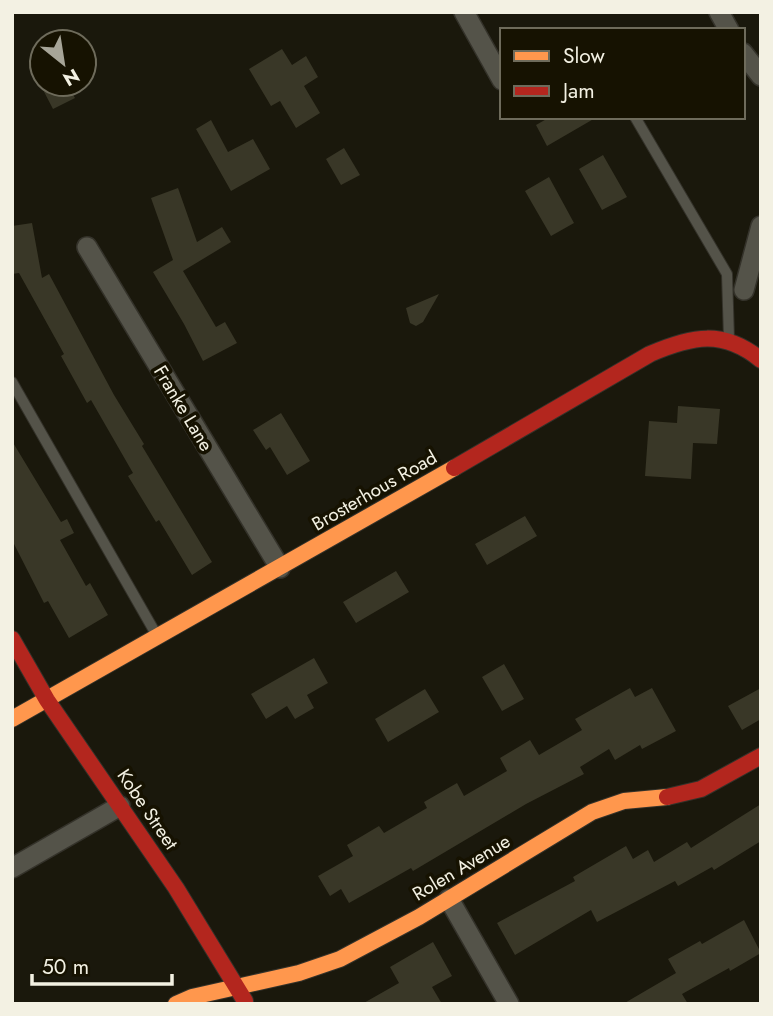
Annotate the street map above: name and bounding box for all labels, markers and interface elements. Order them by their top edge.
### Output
north arrow [28,28,98,98]
legend [500,28,745,119]
text: Slow [563,41,605,71]
text: N [58,62,85,93]
text: Jam [560,76,595,106]
street label: Franke Lane [147,360,220,456]
street label: Brosterhous Road [307,444,442,537]
street label: Kobe Street [111,764,185,855]
street label: Rolen Avenue [407,827,516,907]
scale bar [32,942,172,986]
text: 50 m [42,952,89,982]

